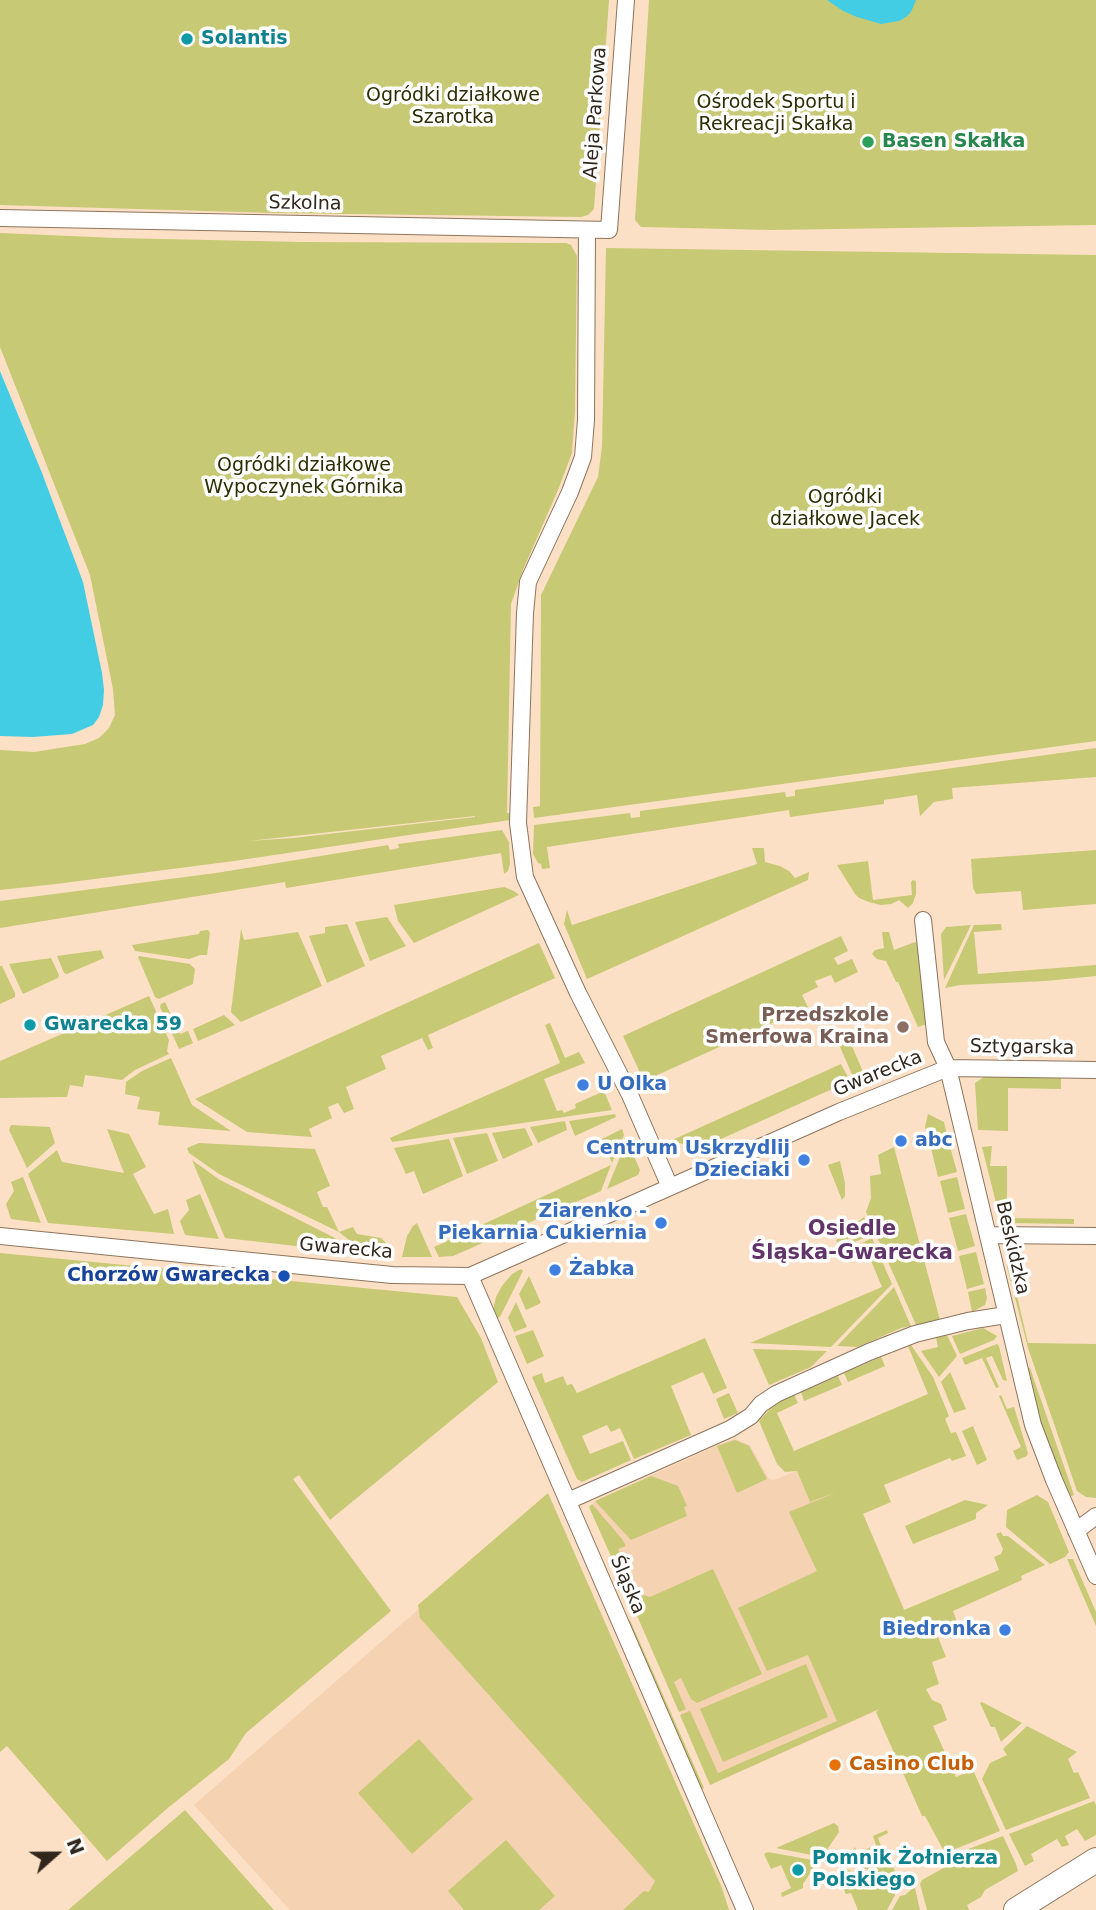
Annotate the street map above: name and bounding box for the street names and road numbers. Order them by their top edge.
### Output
street label: Aleja Parkowa [580,46,612,180]
street label: Szkolna [268,192,342,216]
street label: Sztygarska [970,1036,1074,1060]
street label: Gwarecka [830,1046,926,1102]
street label: Beskidzka [990,1199,1034,1297]
street label: Gwarecka [298,1234,394,1264]
street label: Śląska [605,1552,649,1618]

